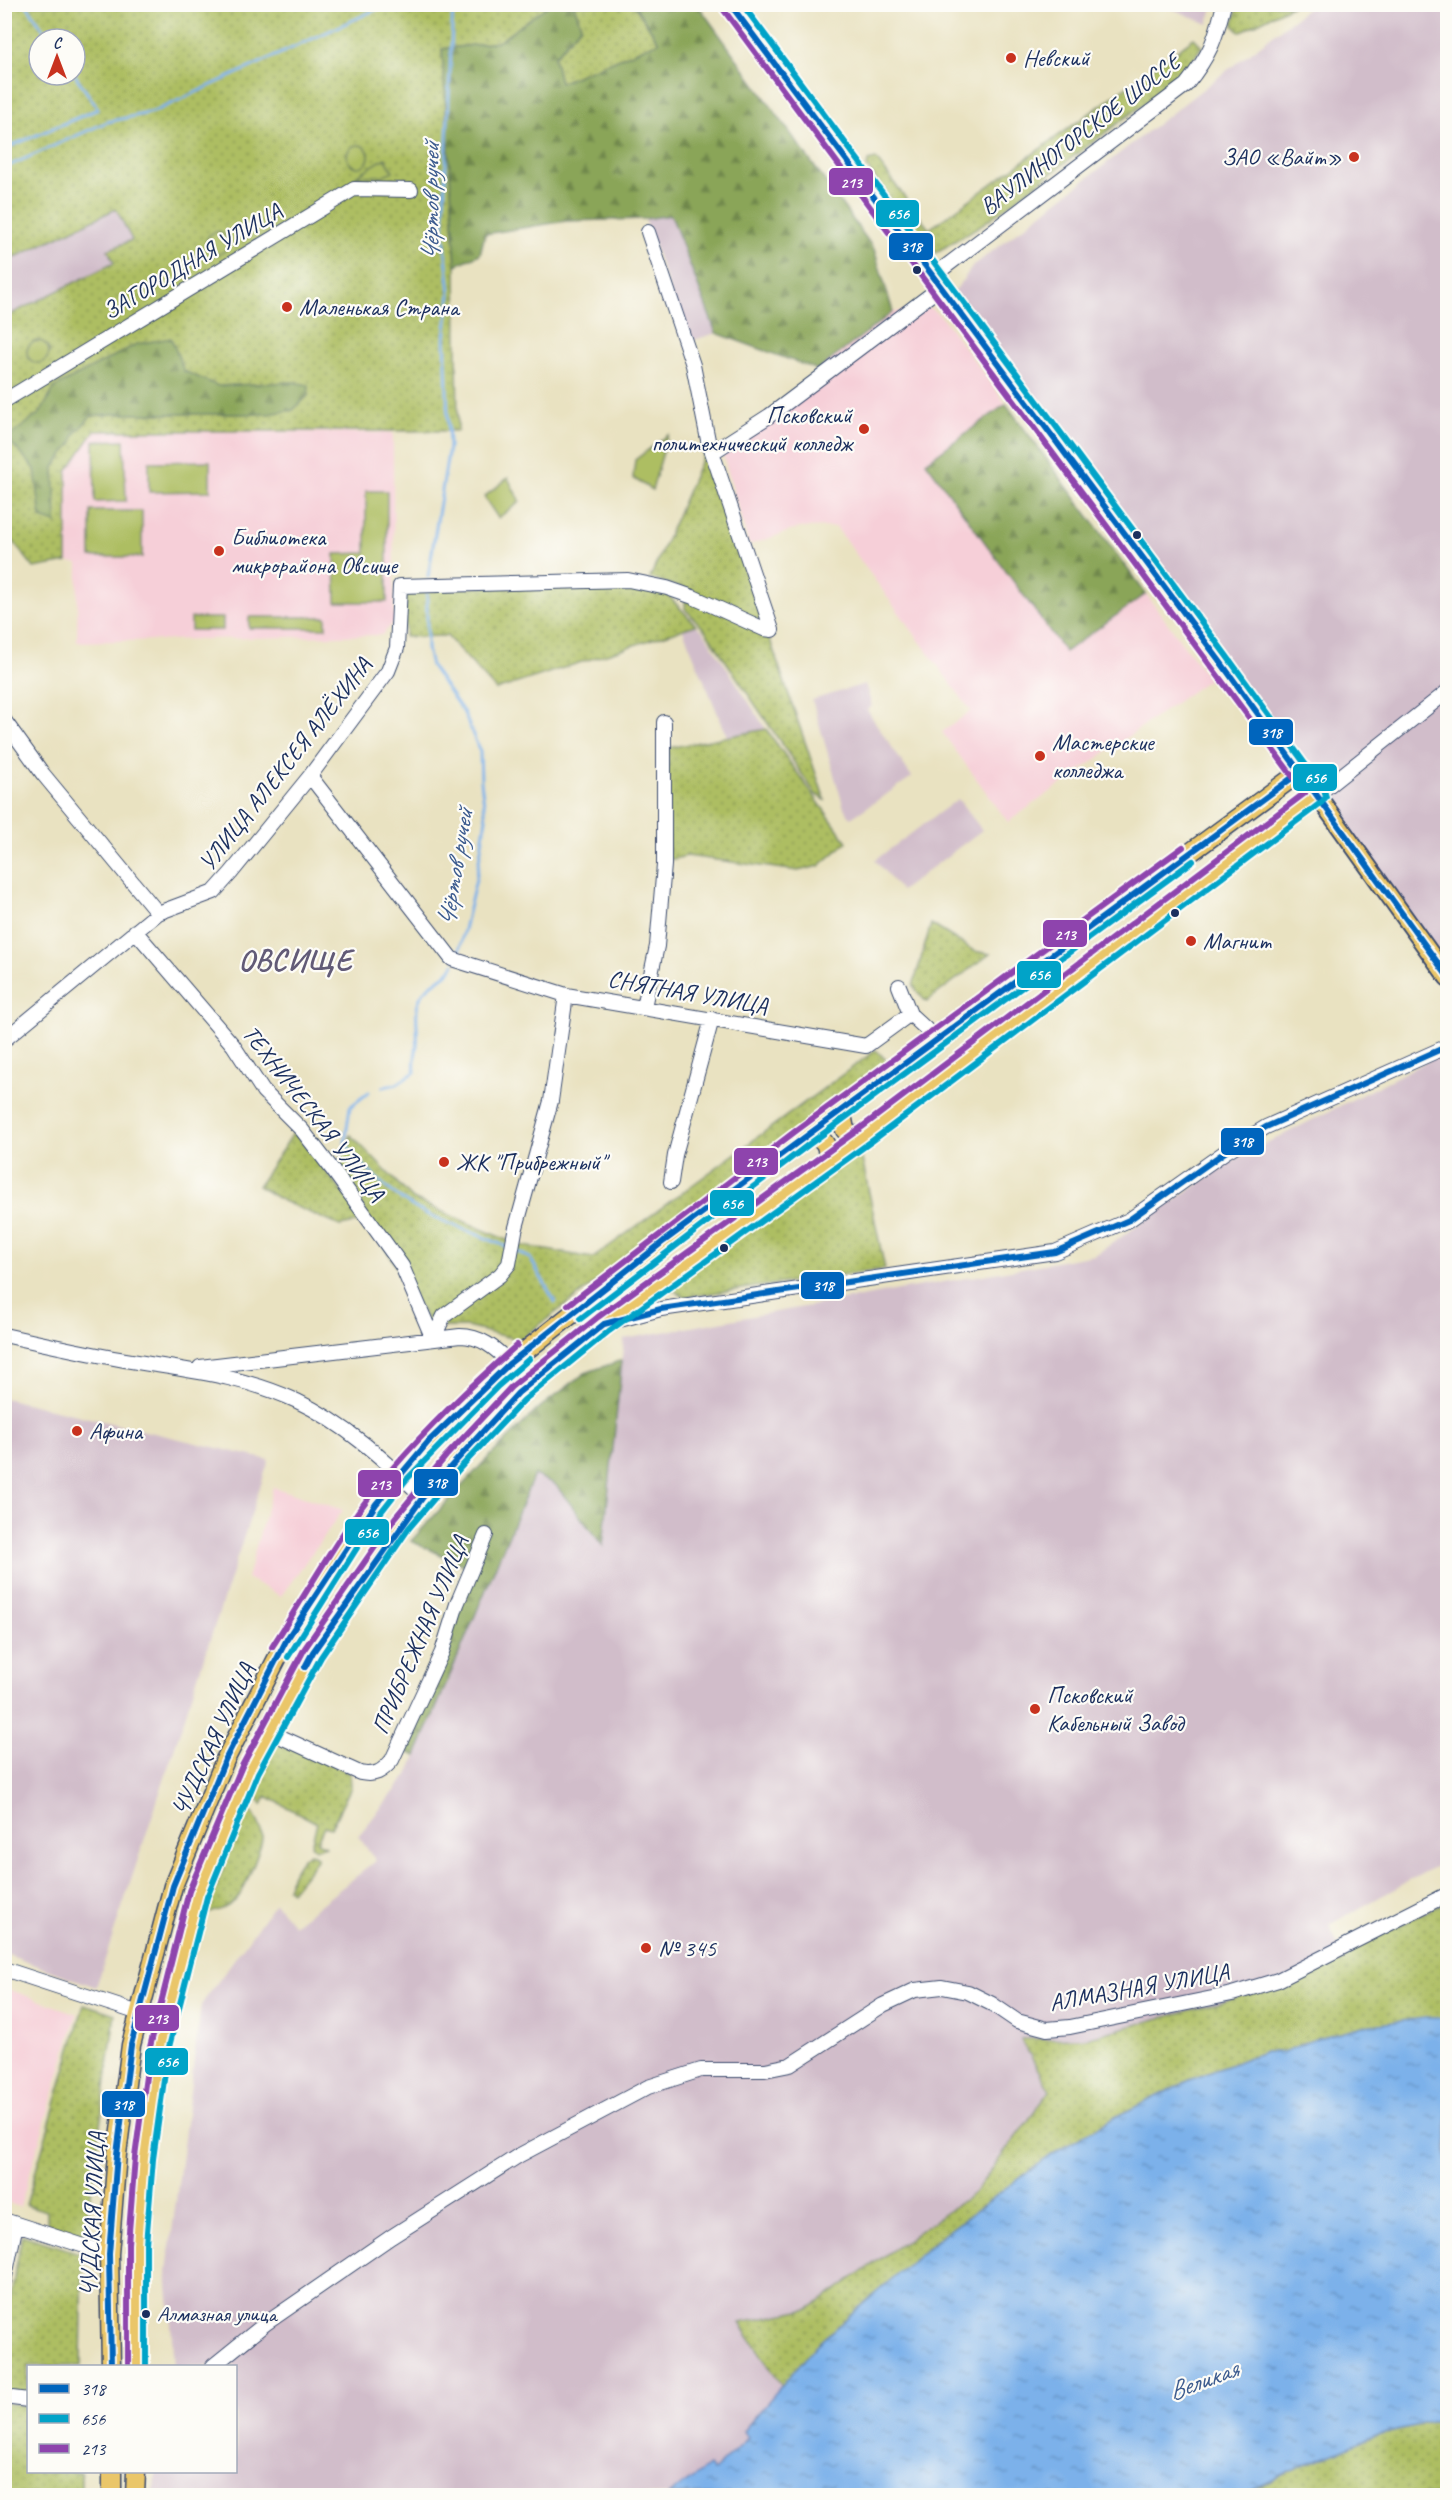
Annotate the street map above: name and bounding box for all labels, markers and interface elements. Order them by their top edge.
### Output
north arrow [27,27,87,87]
text: С [53,33,63,53]
place label: Невский [1023,43,1091,73]
street label: ВАУЛИНОГОРСКОЕ ШОССЕ [974,45,1188,222]
marker: Невский [1004,51,1018,65]
water label: Чёртов ручей [414,137,447,261]
place label: ЗАО «Вайт» [1222,142,1342,172]
marker: ЗАО «Вайт» [1347,150,1361,164]
line badge: 213 [828,167,874,196]
text: 213 [840,173,864,193]
street label: ЗАГОРОДНАЯ УЛИЦА [97,195,288,326]
line badge: 656 [875,199,920,228]
text: 656 [887,204,910,224]
line badge: 318 [888,232,934,261]
text: 318 [900,237,924,257]
unlabelled marker [911,264,923,276]
place label: Маленькая Страна [299,292,461,322]
marker: Маленькая Страна [280,300,294,314]
place label: Псковский политехнический колледж [651,400,855,458]
marker: Псковский политехнический колледж [857,422,871,436]
place label: Библиотека микрорайона Овсище [231,522,399,580]
unlabelled marker [1131,529,1143,541]
marker: Библиотека микрорайона Овсище [212,544,226,558]
street label: УЛИЦА АЛЕКСЕЯ АЛЁХИНА [192,650,378,877]
line badge: 318 [1248,718,1294,746]
text: 318 [1260,723,1284,743]
place label: Мастерские колледжа [1052,727,1156,785]
marker: Мастерские колледжа [1033,749,1047,763]
line badge: 656 [1292,763,1338,792]
text: 656 [1304,768,1327,788]
water label: Чёртов ручей [429,802,481,929]
unlabelled marker [1169,907,1181,919]
line badge: 213 [1042,919,1088,948]
text: 213 [1054,925,1078,945]
place label: Магнит [1203,926,1272,956]
marker: Магнит [1184,934,1198,948]
district label: ОВСИЩЕ [238,941,355,979]
line badge: 656 [1016,960,1062,989]
street label: СНЯТНАЯ УЛИЦА [606,963,771,1021]
text: 656 [1028,965,1051,985]
street label: ТЕХНИЧЕСКАЯ УЛИЦА [236,1019,392,1208]
line badge: 318 [1220,1127,1265,1156]
text: 318 [1231,1132,1255,1152]
place label: ЖК "Прибрежный" [456,1147,611,1177]
line badge: 213 [733,1147,779,1176]
text: 213 [745,1152,769,1172]
marker: ЖК "Прибрежный" [437,1155,451,1169]
line badge: 656 [709,1189,755,1217]
text: 656 [721,1194,744,1214]
unlabelled marker [718,1242,730,1254]
line badge: 318 [800,1271,845,1300]
text: 318 [812,1276,836,1296]
place label: Афина [89,1416,144,1446]
marker: Афина [70,1424,84,1438]
line badge: 318 [413,1468,459,1497]
line badge: 213 [357,1469,402,1498]
text: 318 [425,1473,449,1493]
text: 213 [369,1475,393,1495]
line badge: 656 [344,1518,390,1546]
text: 656 [356,1523,379,1543]
street label: ПРИБРЕЖНАЯ УЛИЦА [365,1531,476,1739]
street label: ЧУДСКАЯ УЛИЦА [165,1657,262,1820]
place label: Псковский Кабельный Завод [1047,1680,1186,1738]
marker: Псковский Кабельный Завод [1028,1702,1042,1716]
place label: № 345 [658,1933,717,1963]
marker: № 345 [639,1941,653,1955]
street label: АЛМАЗНАЯ УЛИЦА [1047,1956,1232,2018]
line badge: 213 [134,2004,180,2032]
text: 213 [146,2009,170,2029]
line badge: 656 [144,2047,189,2076]
text: 656 [156,2052,179,2072]
line badge: 318 [101,2090,146,2118]
text: 318 [112,2095,136,2115]
street label: ЧУДСКАЯ УЛИЦА [73,2130,111,2297]
place label: Алмазная улица [157,2300,279,2328]
marker: Алмазная улица [140,2308,152,2320]
water label: Великая [1164,2351,1246,2408]
legend [27,2365,237,2473]
text: 318 [81,2378,107,2400]
text: 656 [81,2408,106,2430]
text: 213 [81,2438,107,2460]

